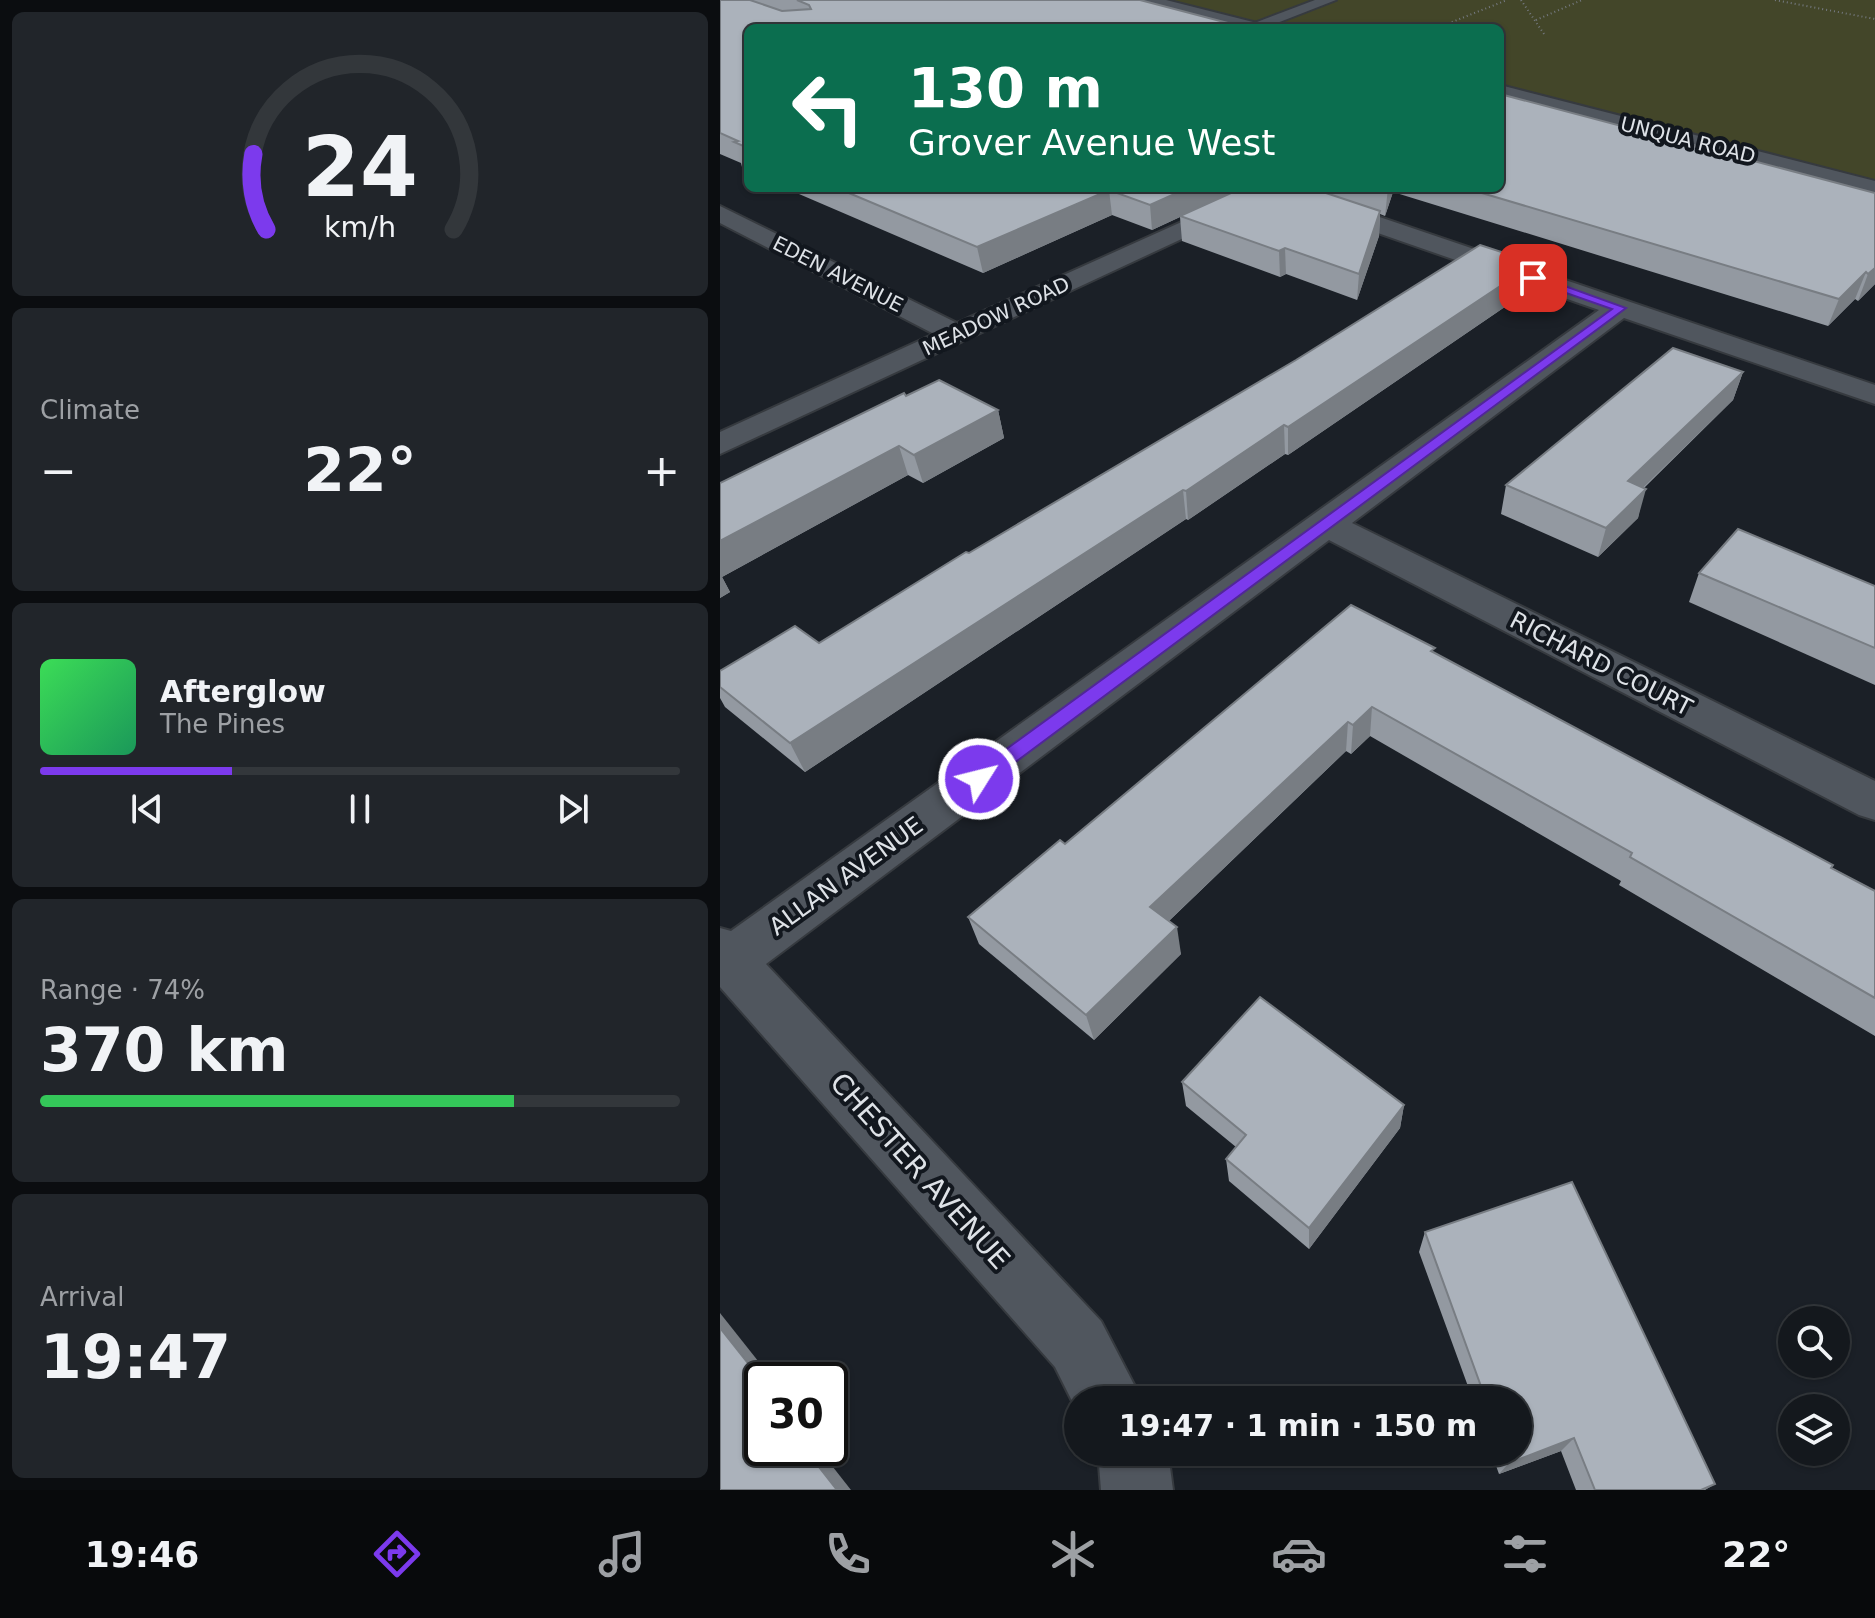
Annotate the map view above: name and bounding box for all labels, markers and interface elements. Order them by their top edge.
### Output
text: 130 m [908,55,1103,120]
icon: left [776,56,880,160]
street label: UNQUA ROAD [1618,112,1758,168]
text: 24 [302,118,418,215]
text: Grover Avenue West [908,122,1275,163]
text: km/h [324,210,396,244]
street label: EDEN AVENUE [769,231,907,317]
pin [1499,244,1567,312]
icon: arrive [1511,256,1555,300]
street label: MEADOW ROAD [919,271,1073,361]
text: Climate [40,395,140,425]
text: 22° [303,435,417,505]
text: − [40,445,77,496]
text: + [643,445,680,496]
street label: RICHARD COURT [1505,606,1697,722]
text: Afterglow [160,674,326,709]
text: The Pines [160,709,285,739]
position arrow [937,737,1021,821]
icon: previous [125,787,169,831]
icon: pause [338,787,382,831]
icon: next [551,787,595,831]
street label: ALLAN AVENUE [764,811,928,941]
text: Range · 74% [40,975,205,1005]
text: 370 km [40,1015,289,1085]
street label: CHESTER AVENUE [823,1066,1017,1276]
text: Arrival [40,1282,124,1312]
map controls [1778,1306,1850,1466]
button: search [1778,1306,1850,1378]
text: 19:47 [40,1322,231,1392]
speed limit sign: 30 [744,1362,848,1466]
button: layers [1778,1394,1850,1466]
text: 19:47 · 1 min · 150 m [1119,1408,1477,1443]
icon: directions [369,1526,425,1582]
icon: music [594,1526,650,1582]
icon: phone [820,1526,876,1582]
icon: climate [1045,1526,1101,1582]
icon: car [1271,1526,1327,1582]
icon: filters [1497,1526,1553,1582]
text: 19:46 [85,1534,199,1575]
text: 22° [1722,1534,1790,1575]

